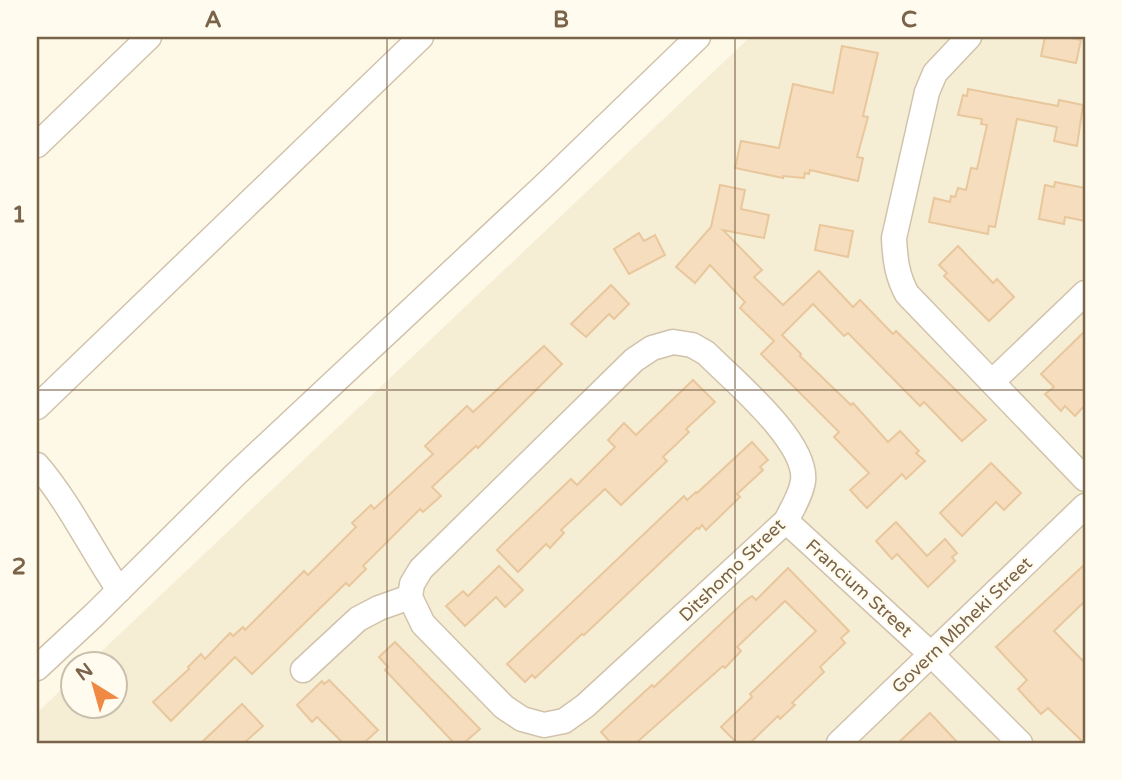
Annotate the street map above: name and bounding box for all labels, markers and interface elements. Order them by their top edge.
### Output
text: A [204,6,222,34]
text: B [553,6,569,34]
text: C [901,6,917,34]
text: 1 [12,201,26,229]
street label: Ditshomo Street [674,514,790,626]
street label: Francium Street [801,534,917,642]
street label: Govern Mbheki Street [887,552,1037,698]
text: 2 [12,553,26,581]
north arrow [60,650,130,720]
text: N [72,659,97,686]

